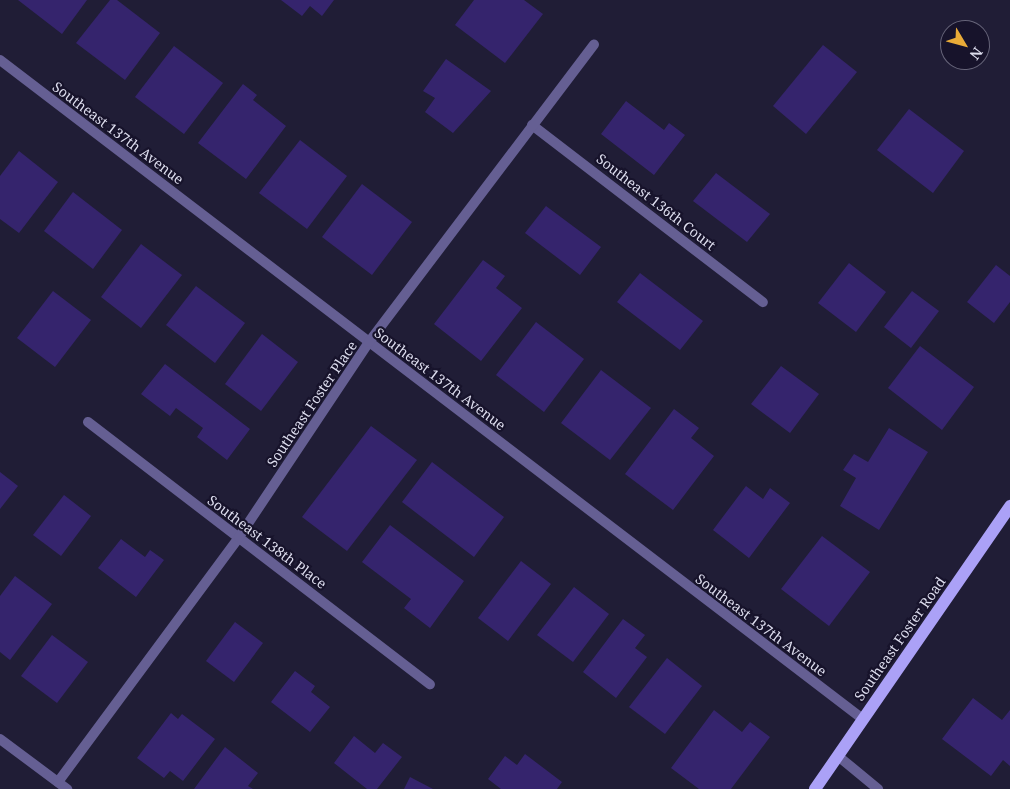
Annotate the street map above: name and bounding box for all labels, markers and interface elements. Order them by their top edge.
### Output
north arrow [940,20,990,70]
text: N [966,44,987,64]
street label: Southeast 137th Avenue [49,78,187,188]
street label: Southeast 136th Court [593,150,719,254]
street label: Southeast 137th Avenue [371,324,509,434]
street label: Southeast Foster Place [264,338,360,470]
street label: Southeast 138th Place [204,492,330,592]
street label: Southeast 137th Avenue [692,570,830,680]
street label: Southeast Foster Road [851,574,949,704]

